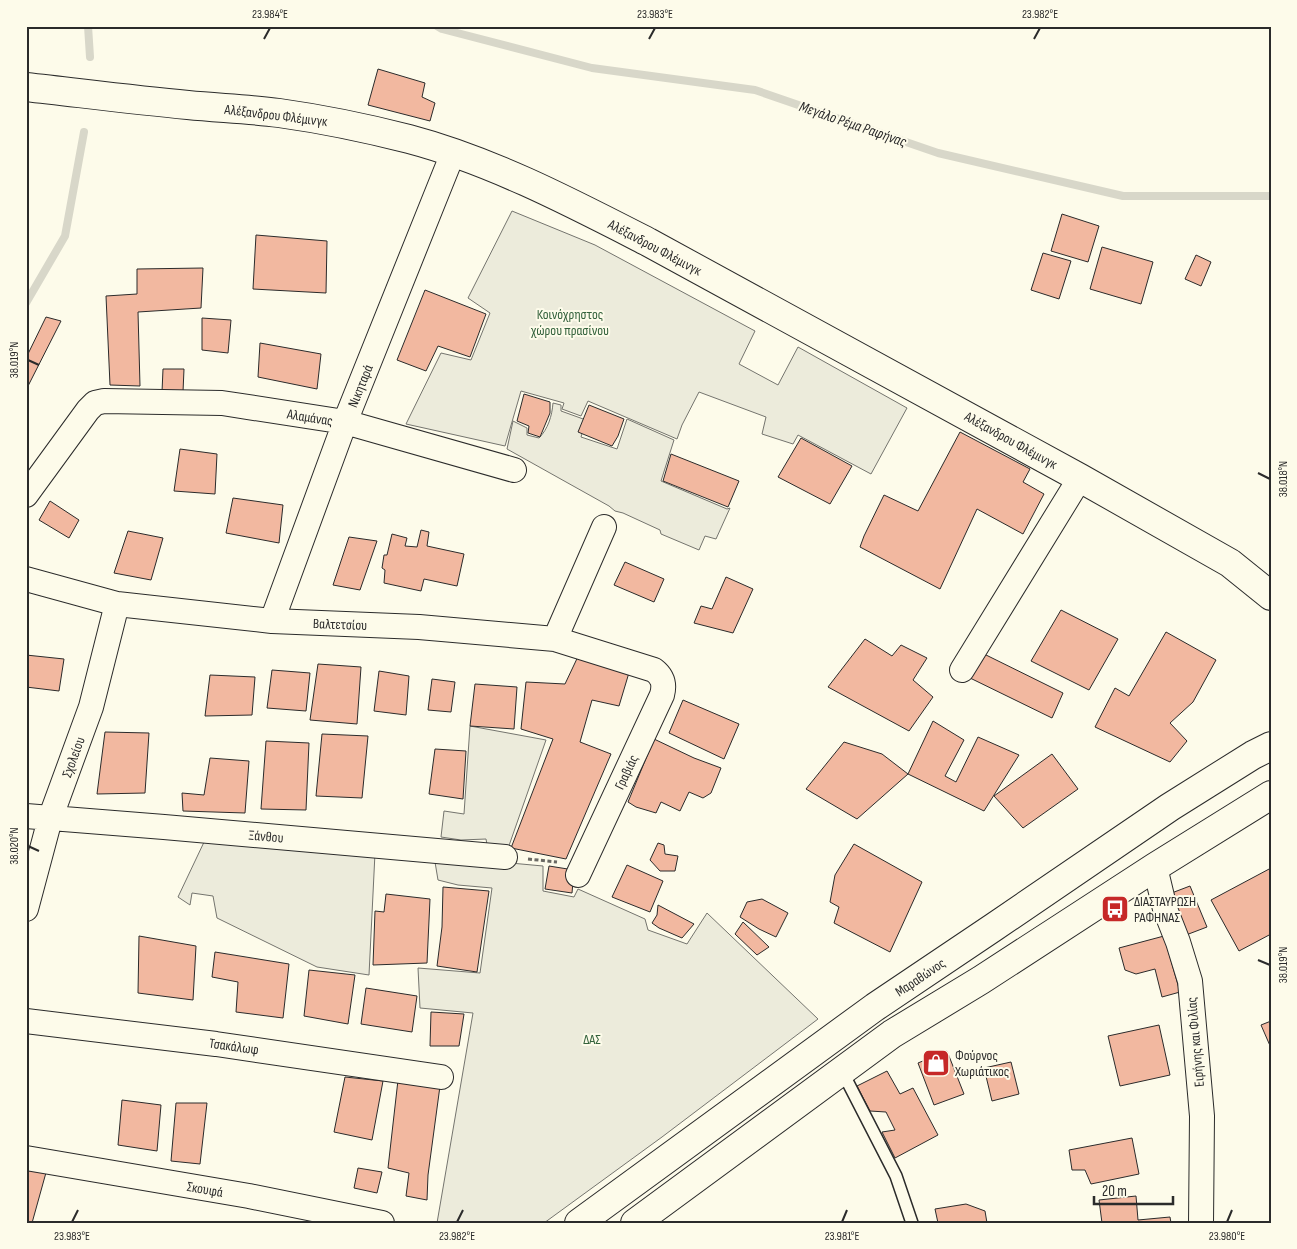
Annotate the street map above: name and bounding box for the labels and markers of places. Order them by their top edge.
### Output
place label: ΔΙΑΣΤΑΥΡΩΣΗ ΡΑΦΗΝΑΣ [1134,893,1196,926]
bus stop icon: ΔΙΑΣΤΑΥΡΩΣΗ ΡΑΦΗΝΑΣ [1100,894,1130,924]
place label: Φούρνος Χωριάτικος [954,1047,1009,1080]
shop icon: Φούρνος Χωριάτικος [921,1048,951,1078]

